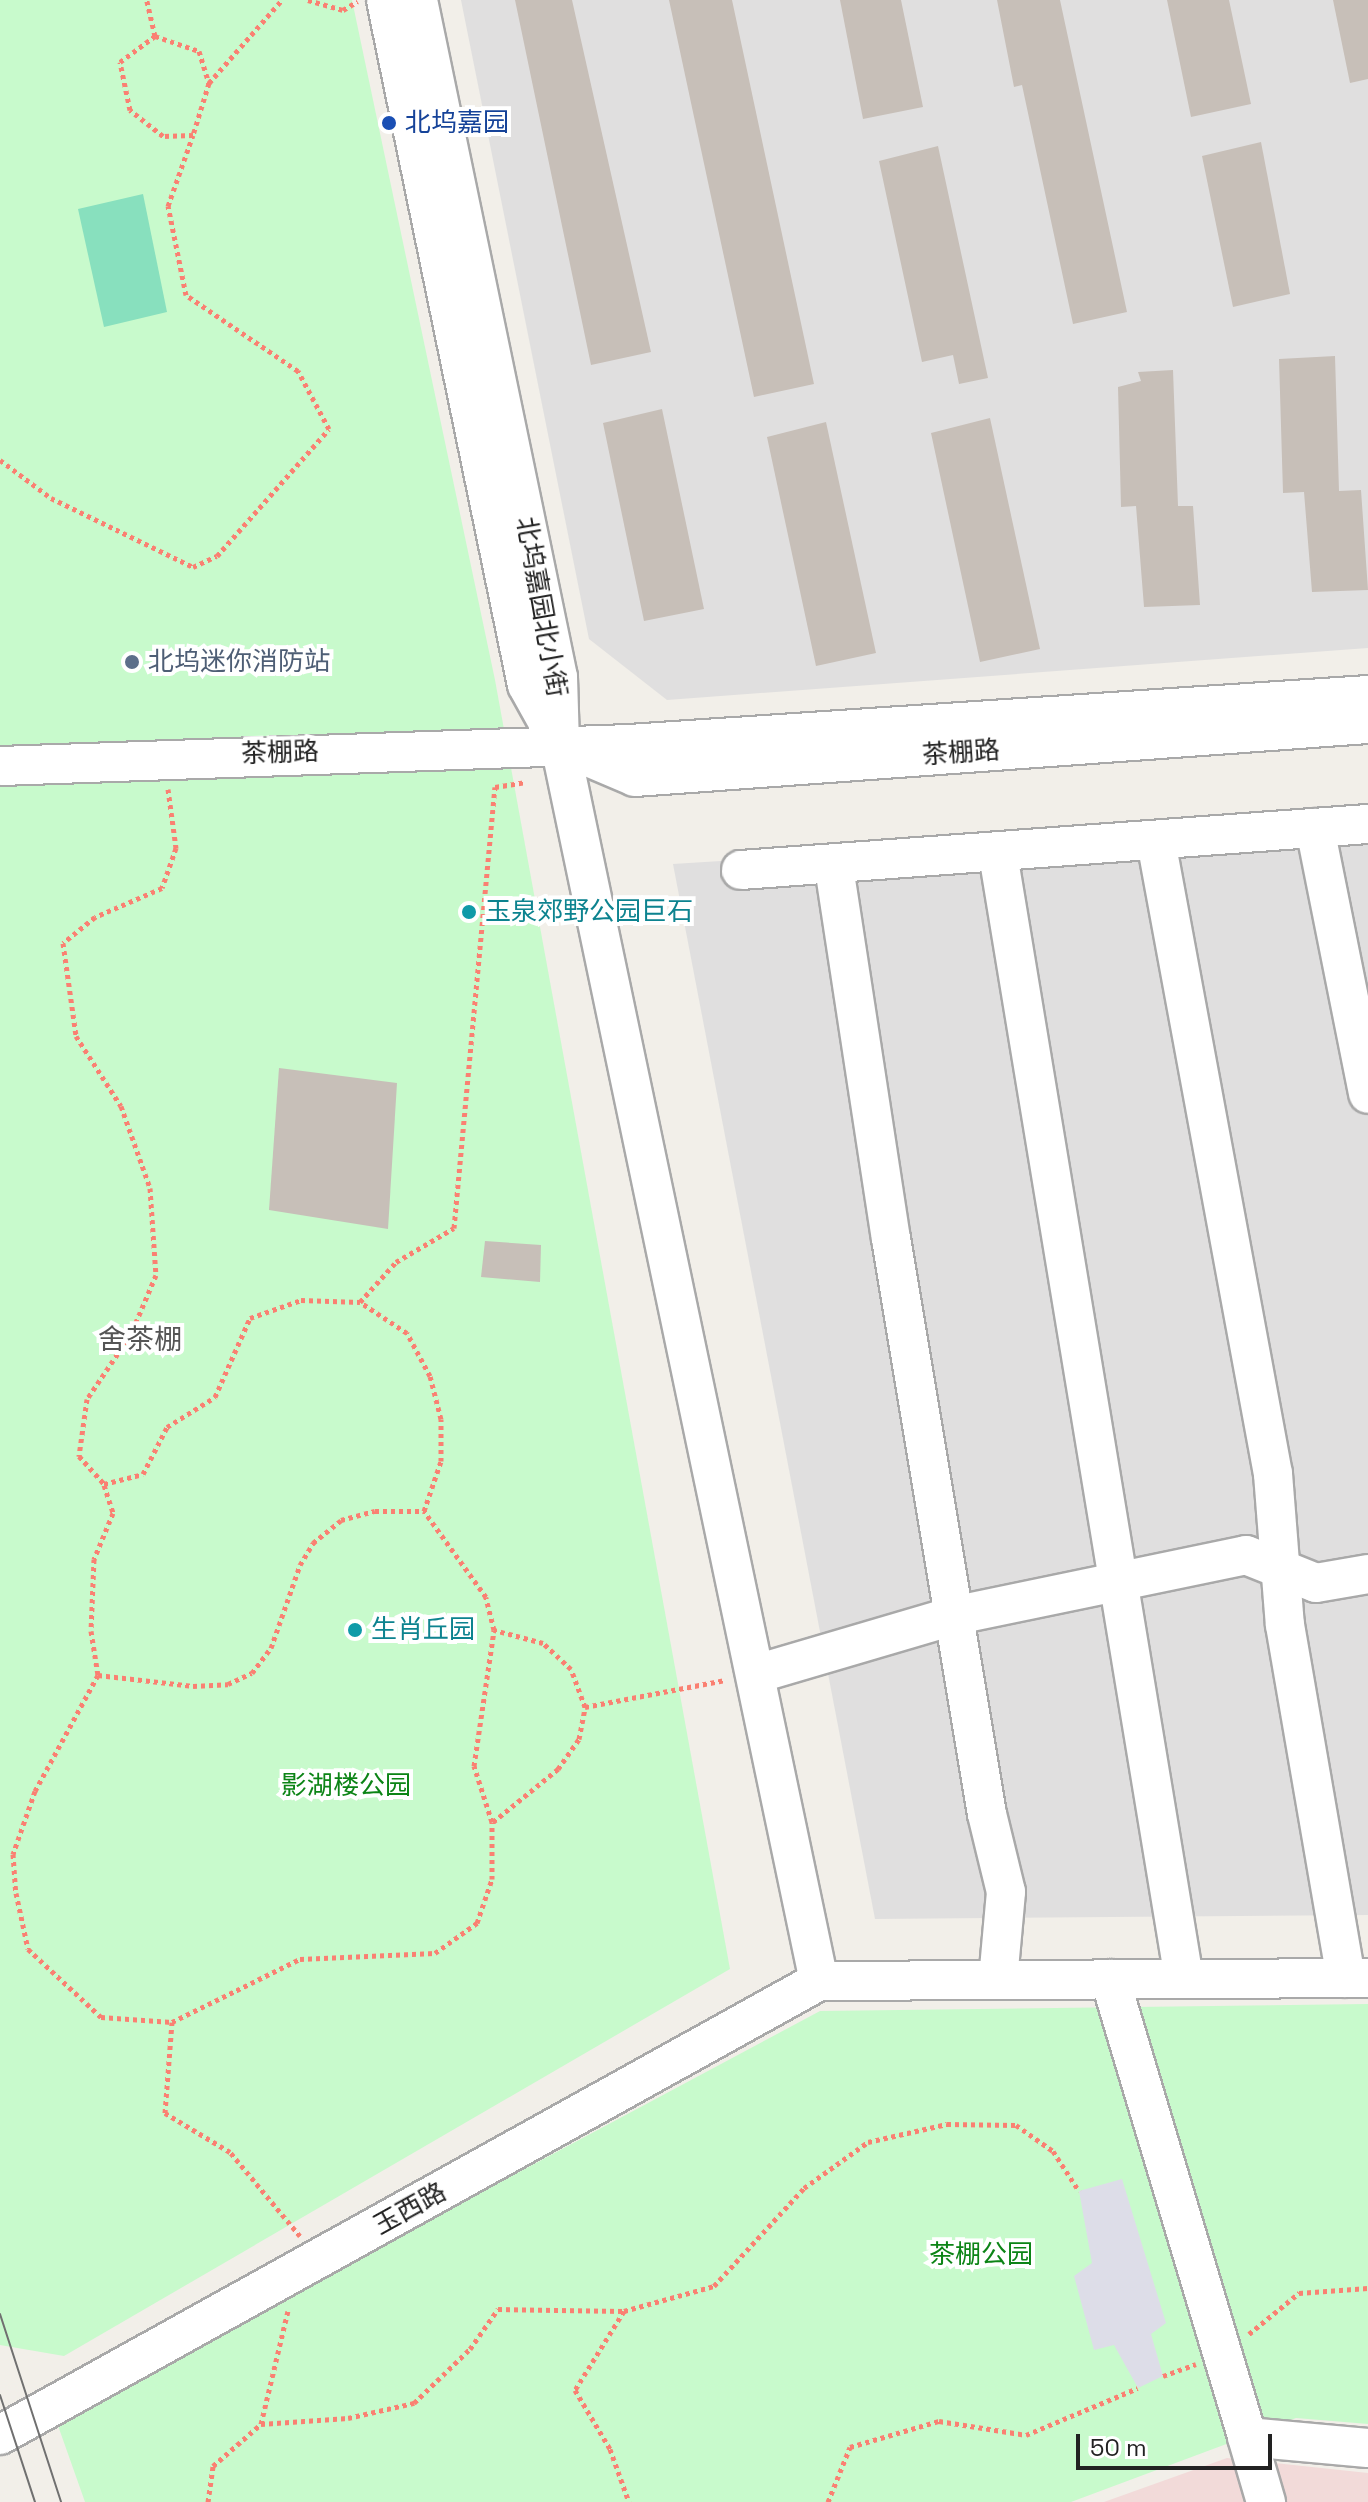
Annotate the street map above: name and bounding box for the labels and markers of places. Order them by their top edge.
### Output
place label: 北坞嘉园 [405,107,509,139]
marker: 北坞嘉园 [380,114,398,132]
place label: 北坞迷你消防站 [148,646,330,678]
marker: 北坞迷你消防站 [123,653,141,671]
place label: 玉泉郊野公园巨石 [485,896,693,928]
marker: 玉泉郊野公园巨石 [460,903,478,921]
place label: 生肖丘园 [371,1614,475,1646]
marker: 生肖丘园 [346,1621,364,1639]

